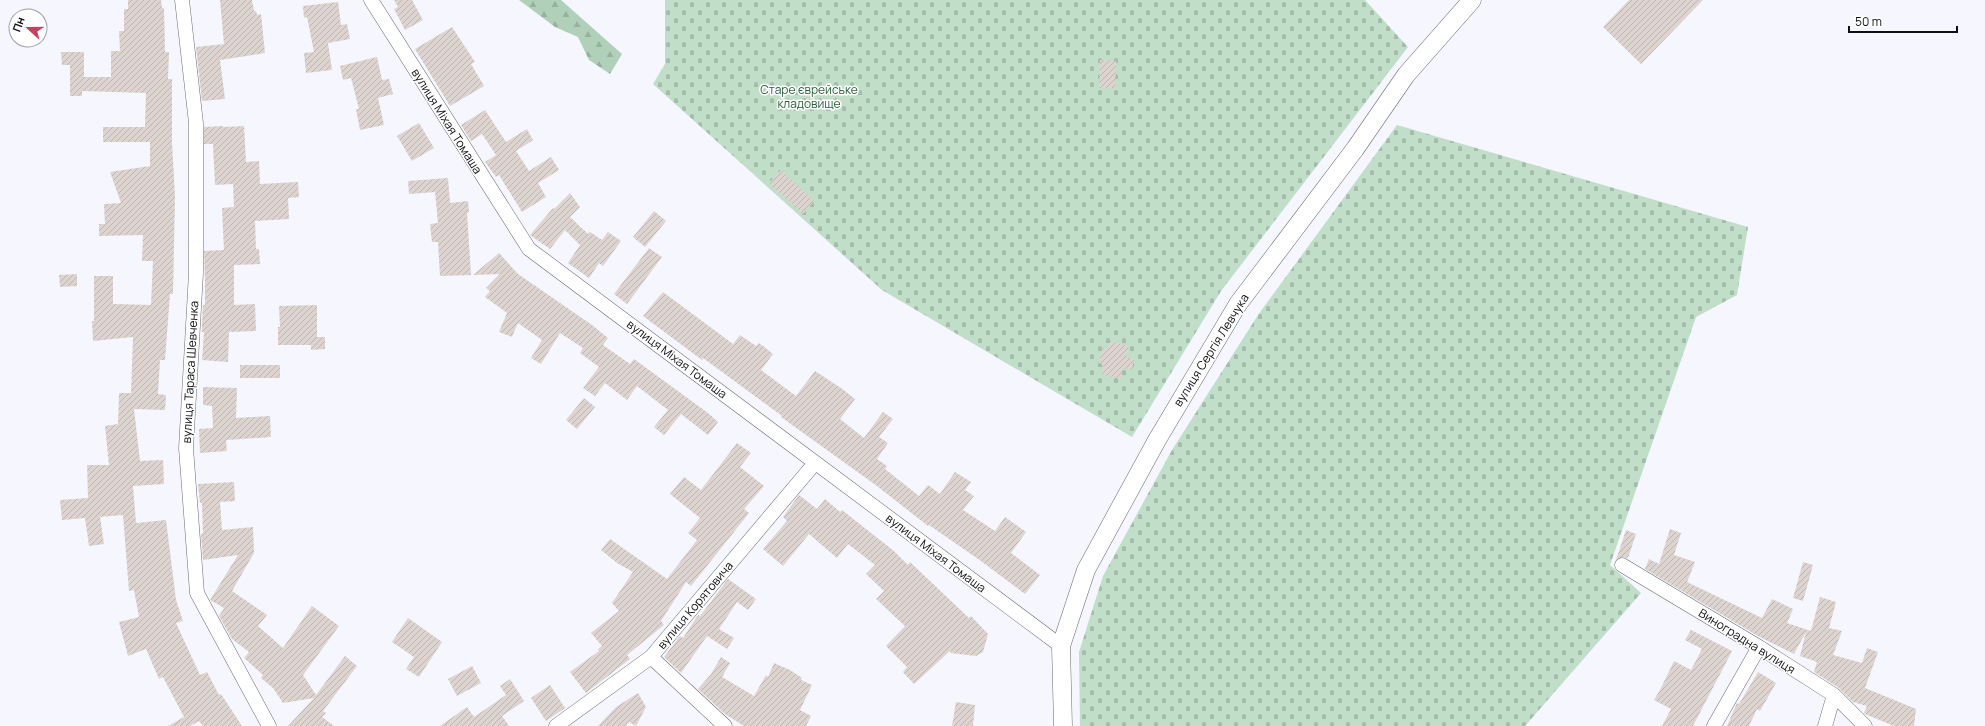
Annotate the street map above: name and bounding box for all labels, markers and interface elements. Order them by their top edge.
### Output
north arrow [8,8,48,48]
scale bar [1849,8,1957,34]
text: 50 m [1855,13,1882,30]
text: Пн [9,14,28,34]
street label: вулиця Міхая Томаша [408,65,486,177]
park label: Старе єврейське кладовище [760,81,858,112]
street label: вулиця Сергія Левчука [1169,290,1253,410]
street label: вулиця Тараса Шевченка [178,300,202,444]
street label: вулиця Міхая Томаша [623,316,731,402]
street label: вулиця Міхая Томаша [882,510,990,596]
street label: вулиця Корятовича [653,558,737,652]
street label: Виноградна вулиця [1695,604,1799,678]

